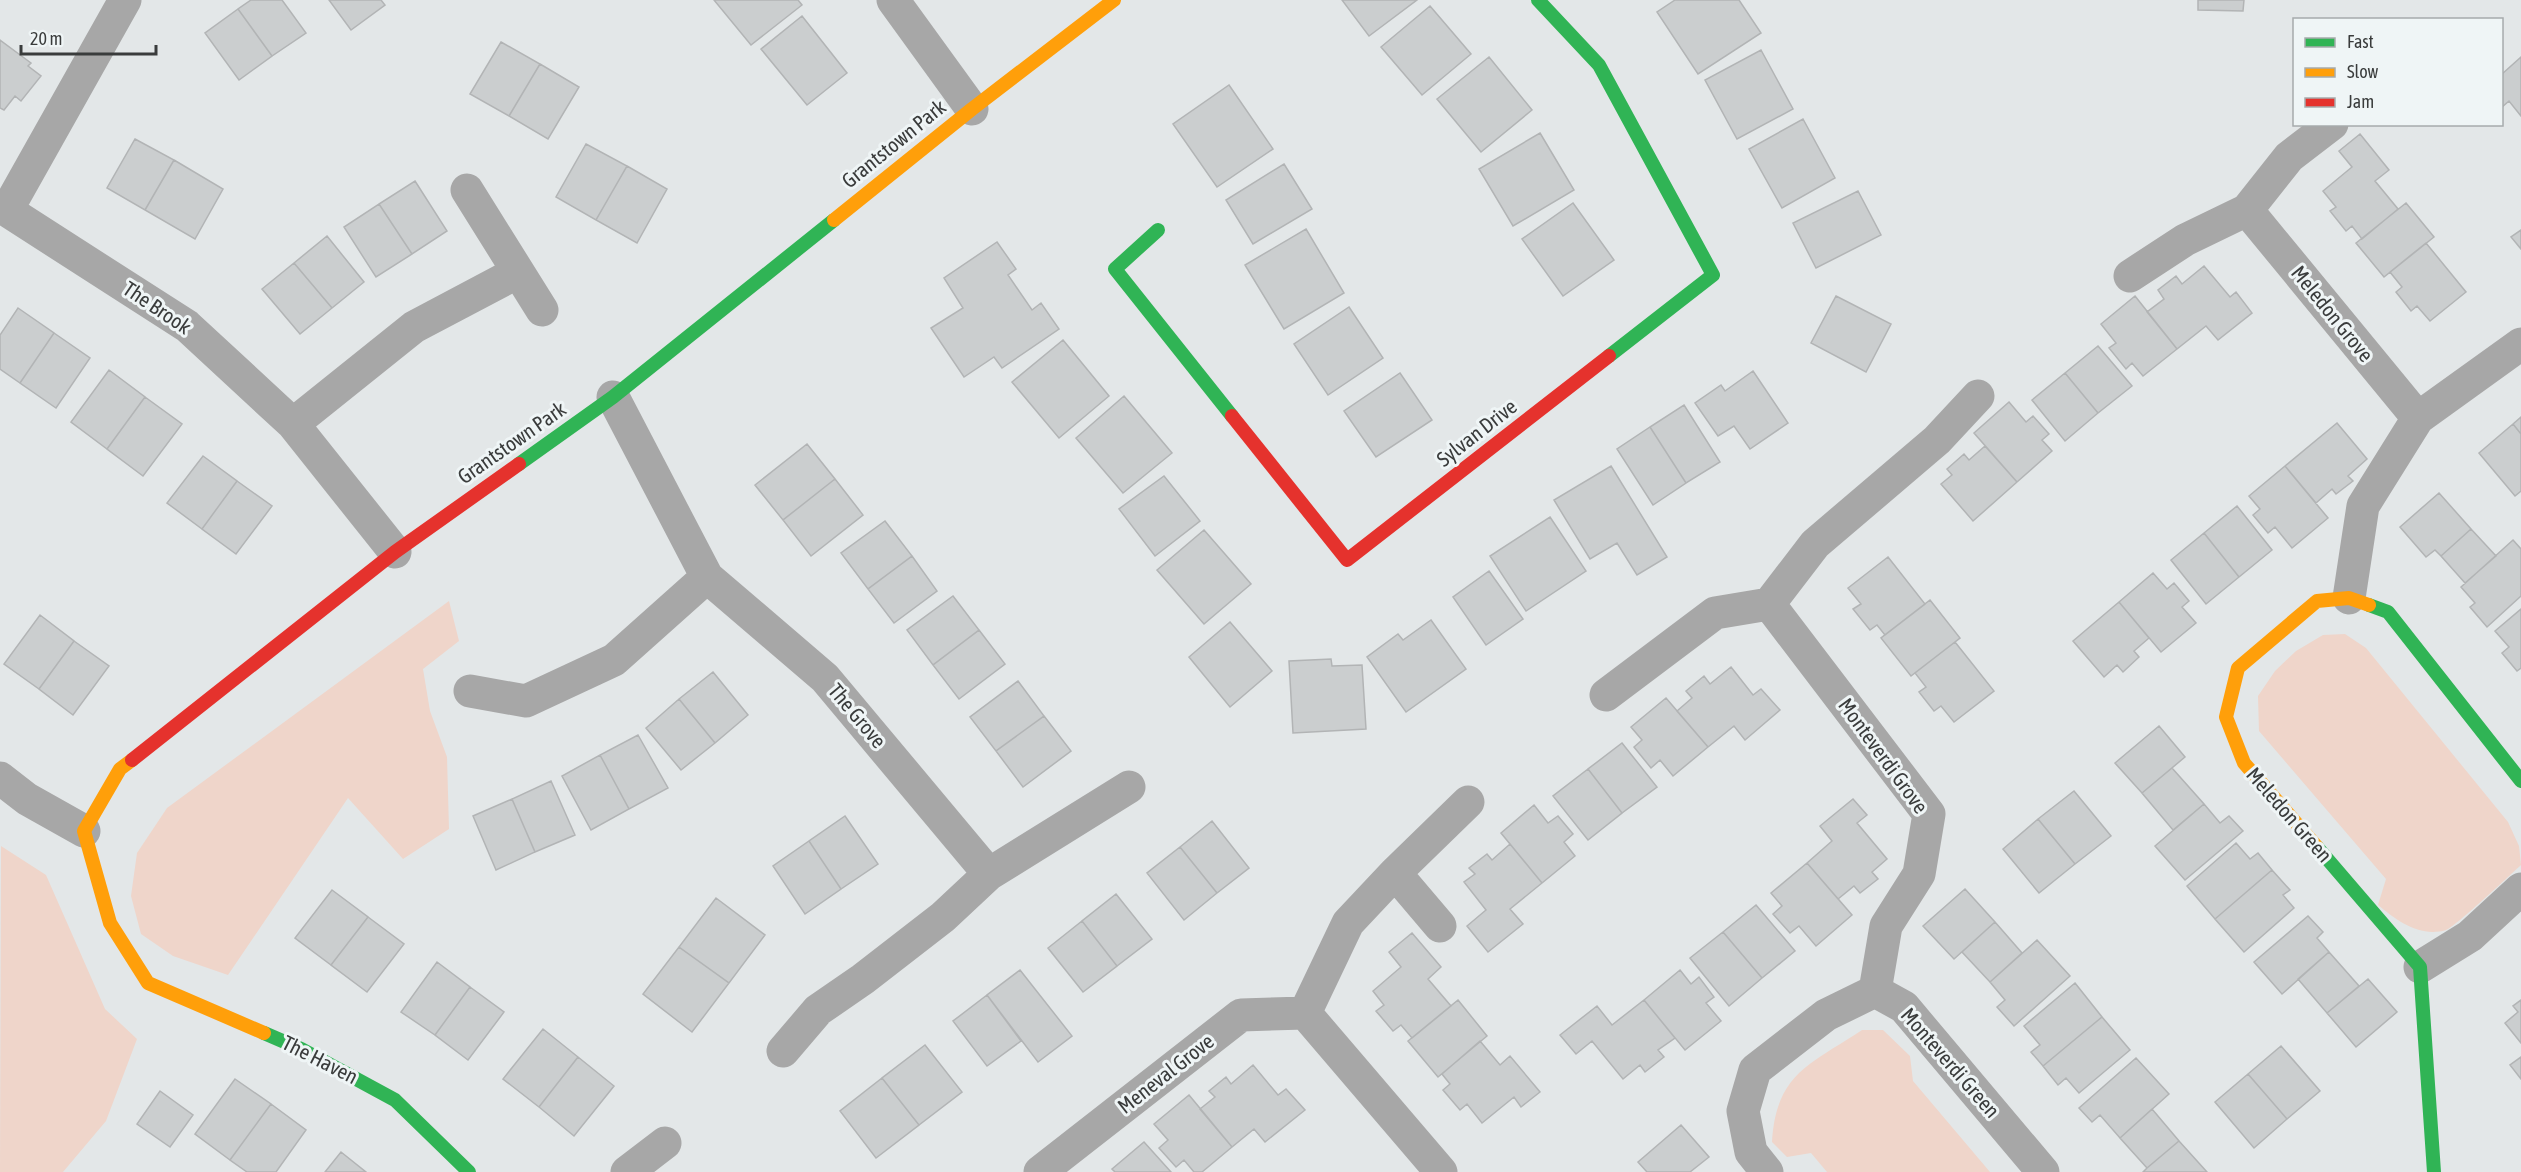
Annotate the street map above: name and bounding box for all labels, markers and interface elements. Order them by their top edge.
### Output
scale bar [21,18,156,56]
legend [2293,18,2503,126]
text: 20 m [30,28,62,49]
text: Fast [2347,31,2374,52]
text: Slow [2347,61,2378,82]
text: Jam [2347,91,2374,112]
street label: Grantstown Park [837,94,950,192]
street label: Meledon Grove [2287,261,2379,366]
street label: The Brook [119,276,196,339]
street label: Sylvan Drive [1432,394,1521,471]
street label: Grantstown Park [453,396,570,488]
street label: The Grove [824,678,892,752]
street label: Monteverdi Grove [1834,693,1934,818]
street label: Meledon Green [2242,762,2337,867]
street label: Monteverdi Green [1897,1003,2005,1122]
street label: Meneval Grove [1113,1028,1218,1118]
street label: The Haven [279,1030,362,1088]

